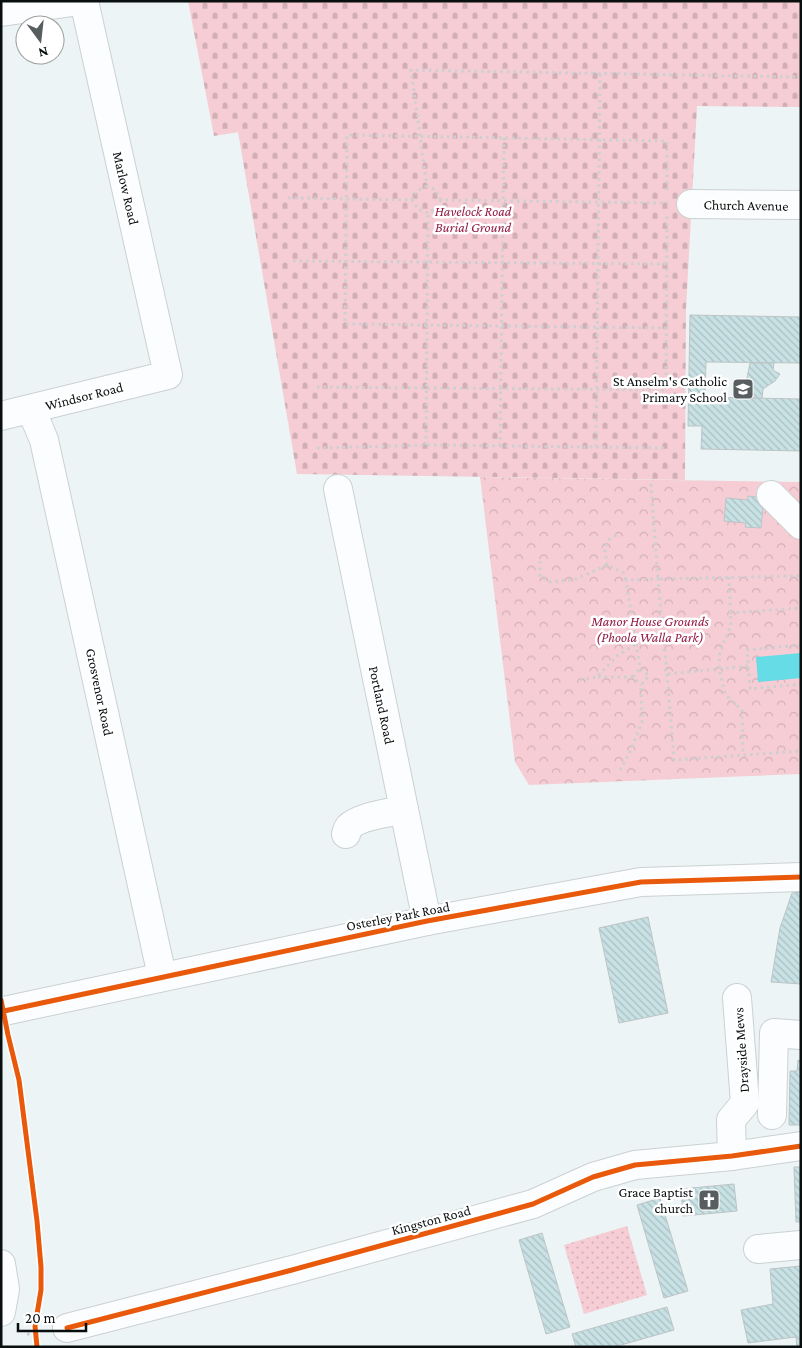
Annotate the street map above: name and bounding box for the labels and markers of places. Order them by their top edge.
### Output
place label: St Anselm's Catholic Primary School [613,373,727,405]
school or university icon: St Anselm's Catholic Primary School [731,377,755,401]
place label: Grace Baptist church [619,1184,693,1216]
church icon: Grace Baptist church [697,1188,721,1212]

